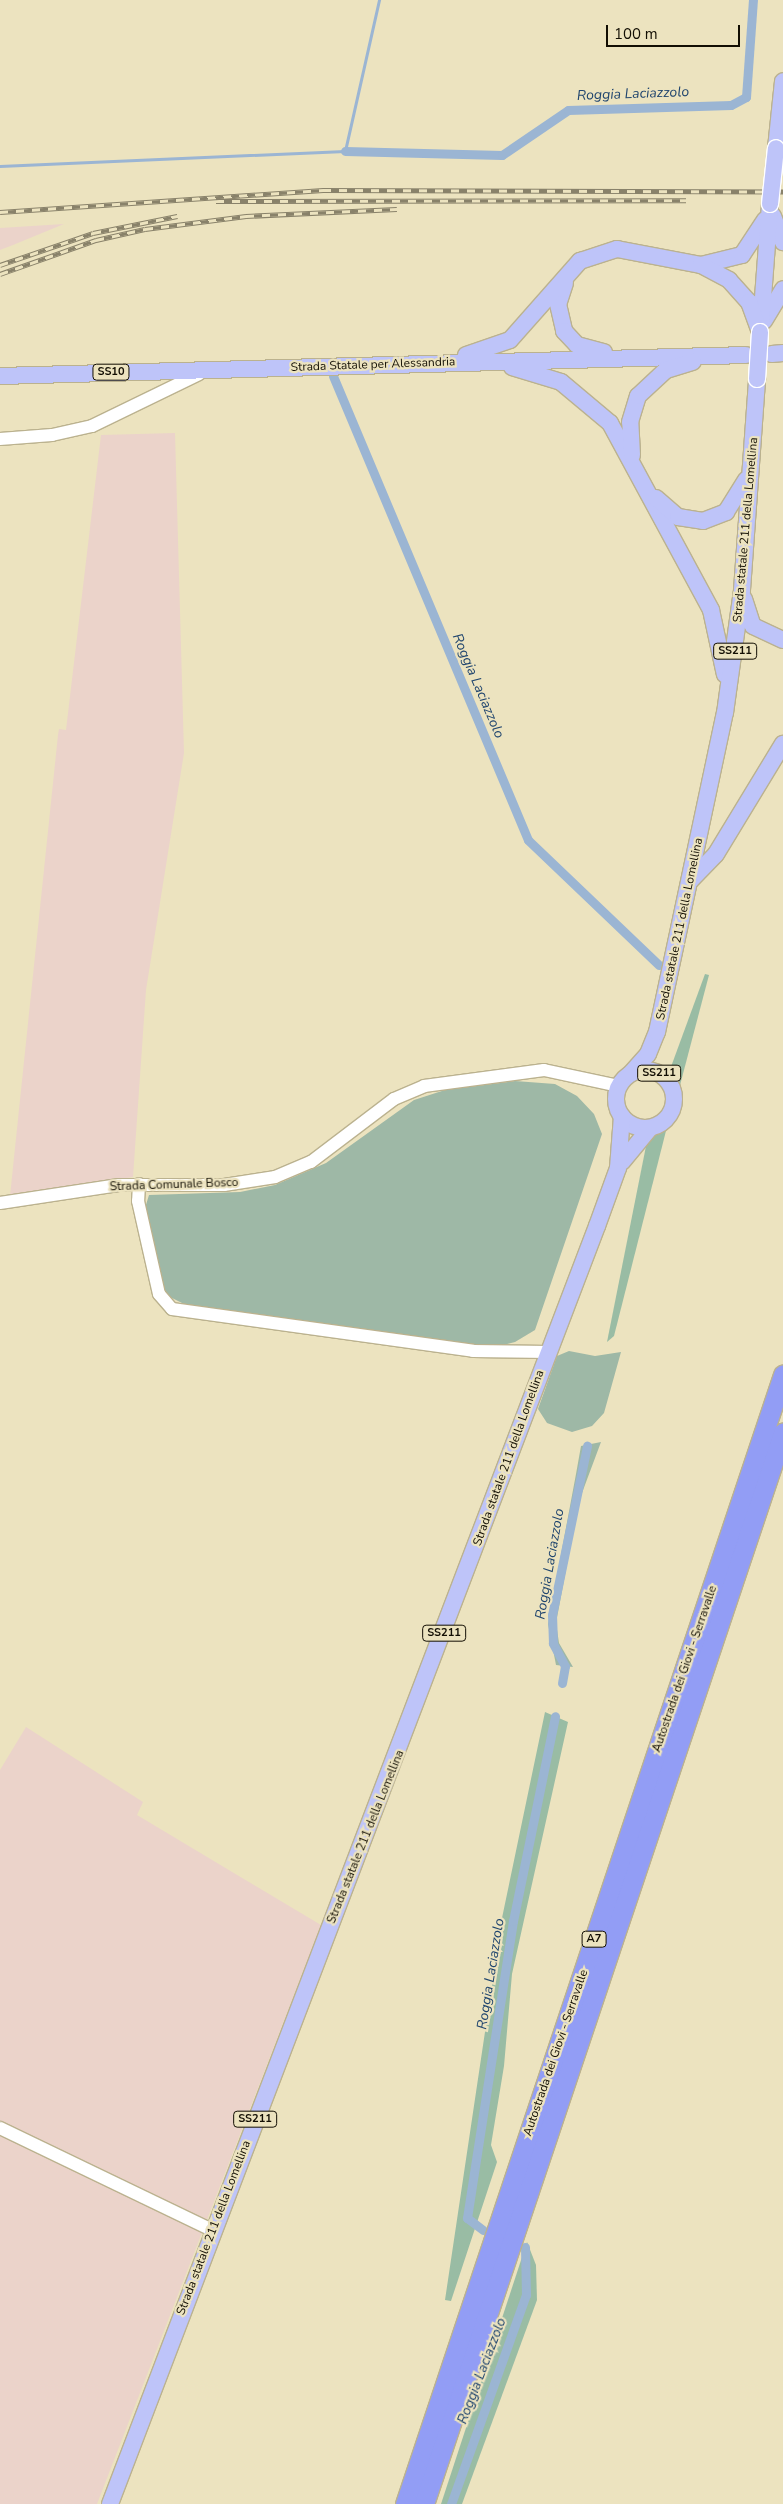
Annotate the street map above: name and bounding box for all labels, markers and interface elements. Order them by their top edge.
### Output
scale bar [608,15,742,47]
text: 100 m [614,24,658,44]
water label: Roggia Laciazzolo [577,84,689,104]
street label: Strada Statale per Alessandria [291,355,455,375]
road number: SS10 [92,364,130,381]
street label: Strada statale 211 della Lomellina [731,437,761,623]
water label: Roggia Laciazzolo [448,631,508,741]
road number: SS211 [712,642,758,659]
street label: Strada statale 211 della Lomellina [654,837,706,1021]
road number: SS211 [636,1064,682,1082]
street label: Strada Comunale Bosco [109,1176,239,1194]
street label: Strada statale 211 della Lomellina [470,1368,548,1548]
water label: Roggia Laciazzolo [532,1507,568,1621]
street label: Autostrada dei Giovi - Serravalle [650,1584,720,1754]
road number: SS211 [422,1625,466,1642]
street label: Strada statale 211 della Lomellina [325,1748,407,1926]
water label: Roggia Laciazzolo [474,1917,508,2031]
road number: A7 [582,1930,606,1948]
street label: Autostrada dei Giovi - Serravalle [521,1968,591,2138]
road number: SS211 [232,2110,278,2128]
street label: Strada statale 211 della Lomellina [174,2139,254,2317]
water label: Roggia Laciazzolo [454,2316,510,2426]

